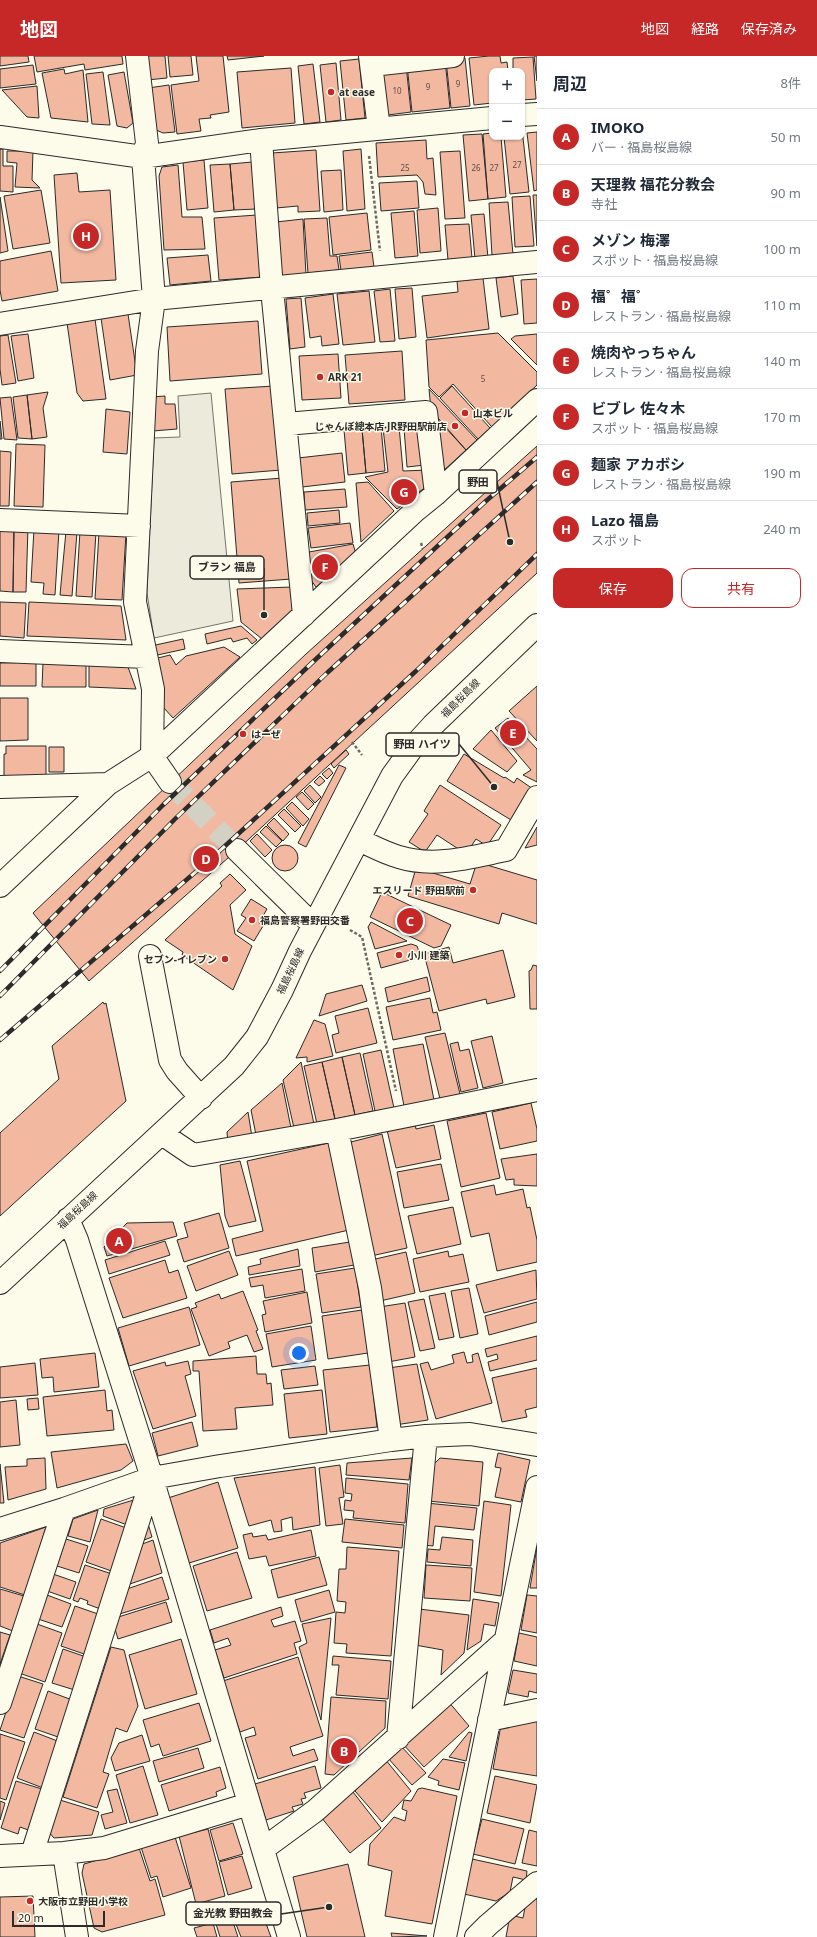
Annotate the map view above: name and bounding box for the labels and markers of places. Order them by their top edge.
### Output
place label: at ease [339,85,375,99]
marker: at ease [326,87,336,97]
pin: H [73,221,99,251]
place label: ARK 21 [328,370,362,384]
marker: ARK 21 [315,372,325,382]
place label: 山本ビル [473,406,513,420]
marker: 山本ビル [460,408,470,418]
place label: じゃんぼ總本店 JR野田駅前店 [315,419,447,433]
marker: じゃんぼ總本店 JR野田駅前店 [450,421,460,431]
callout: 野田 [459,470,497,493]
pin: G [391,477,417,507]
pin: F [312,552,338,582]
callout: ブラン 福島 [190,556,264,579]
pin: E [500,718,526,748]
place label: はーぜ [251,727,281,741]
marker: はーぜ [238,729,248,739]
callout: 野田 ハイツ [386,733,459,756]
pin: D [193,844,219,874]
place label: エスリード 野田駅前 [372,883,465,897]
marker: エスリード 野田駅前 [468,885,478,895]
pin: C [397,906,423,936]
place label: 福島警察署野田交番 [260,913,350,927]
marker: 福島警察署野田交番 [247,915,257,925]
place label: 小川 建築 [407,948,450,962]
marker: 小川 建築 [394,950,404,960]
place label: セブン-イレブン [144,952,217,966]
marker: セブン-イレブン [220,954,230,964]
pin: A [106,1226,132,1256]
pin: B [331,1736,357,1766]
place label: 大阪市立野田小学校 [38,1894,128,1908]
marker: 大阪市立野田小学校 [25,1896,35,1906]
callout: 金光教 野田教会 [186,1902,281,1925]

